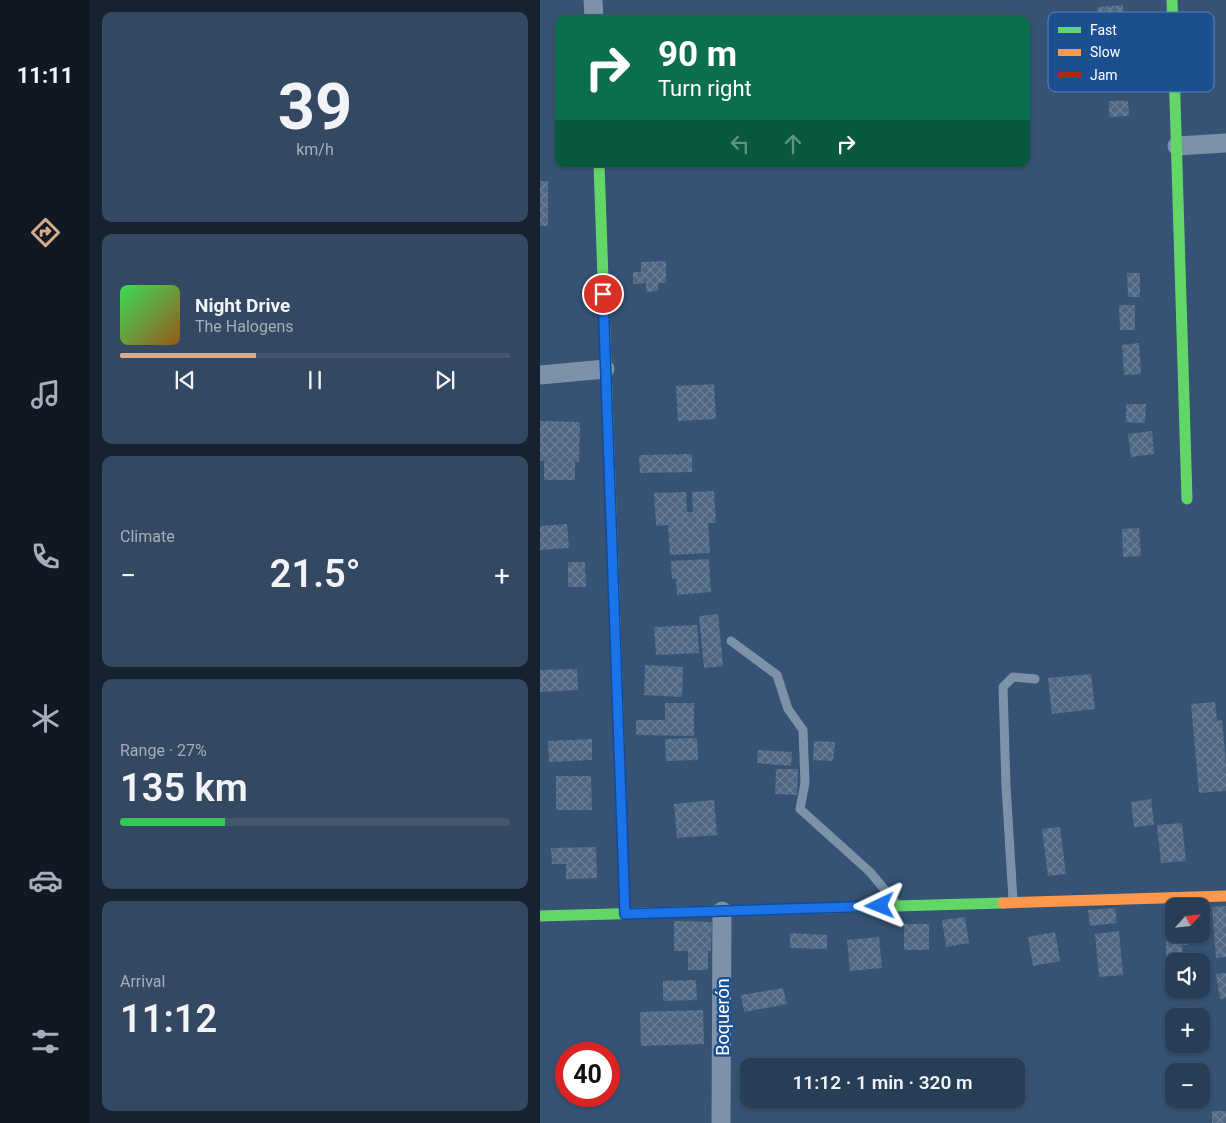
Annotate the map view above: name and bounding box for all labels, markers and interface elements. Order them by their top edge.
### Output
legend [1048,12,1214,92]
text: Fast [1090,22,1117,38]
text: 90 m [658,34,737,75]
icon: right [575,35,640,100]
text: Slow [1090,44,1121,60]
text: 11:11 [17,63,73,88]
text: Jam [1090,67,1118,83]
text: 39 [278,69,352,145]
text: Turn right [658,76,752,101]
icon: left [726,130,754,158]
icon: ahead [779,130,807,158]
icon: right [832,130,860,158]
text: km/h [296,140,334,159]
icon: directions [28,215,63,250]
pin [582,273,624,315]
icon: arrive [589,280,617,308]
text: Night Drive [195,294,290,317]
text: The Halogens [195,317,294,336]
icon: previous [171,366,199,394]
icon: pause [301,366,329,394]
icon: next [431,366,459,394]
icon: music [28,377,63,412]
text: Climate [120,527,175,546]
icon: phone [28,539,63,574]
text: 21.5° [270,552,360,596]
text: − [120,559,136,592]
text: + [494,559,510,592]
icon: climate [28,701,63,736]
text: Range · 27% [120,741,207,760]
text: 135 km [120,766,248,810]
icon: car [28,863,63,898]
position arrow [853,879,905,931]
north arrow [1165,898,1210,942]
map controls [1165,898,1210,1108]
button: sound [1165,953,1210,998]
text: Arrival [120,972,165,991]
street label: Boquerón [712,978,733,1056]
text: 11:12 [120,997,217,1041]
button: + [1165,1008,1210,1053]
icon: filters [28,1024,63,1059]
speed limit sign: 40 [555,1042,620,1107]
button: − [1165,1063,1210,1108]
text: 11:12 · 1 min · 320 m [792,1071,973,1094]

